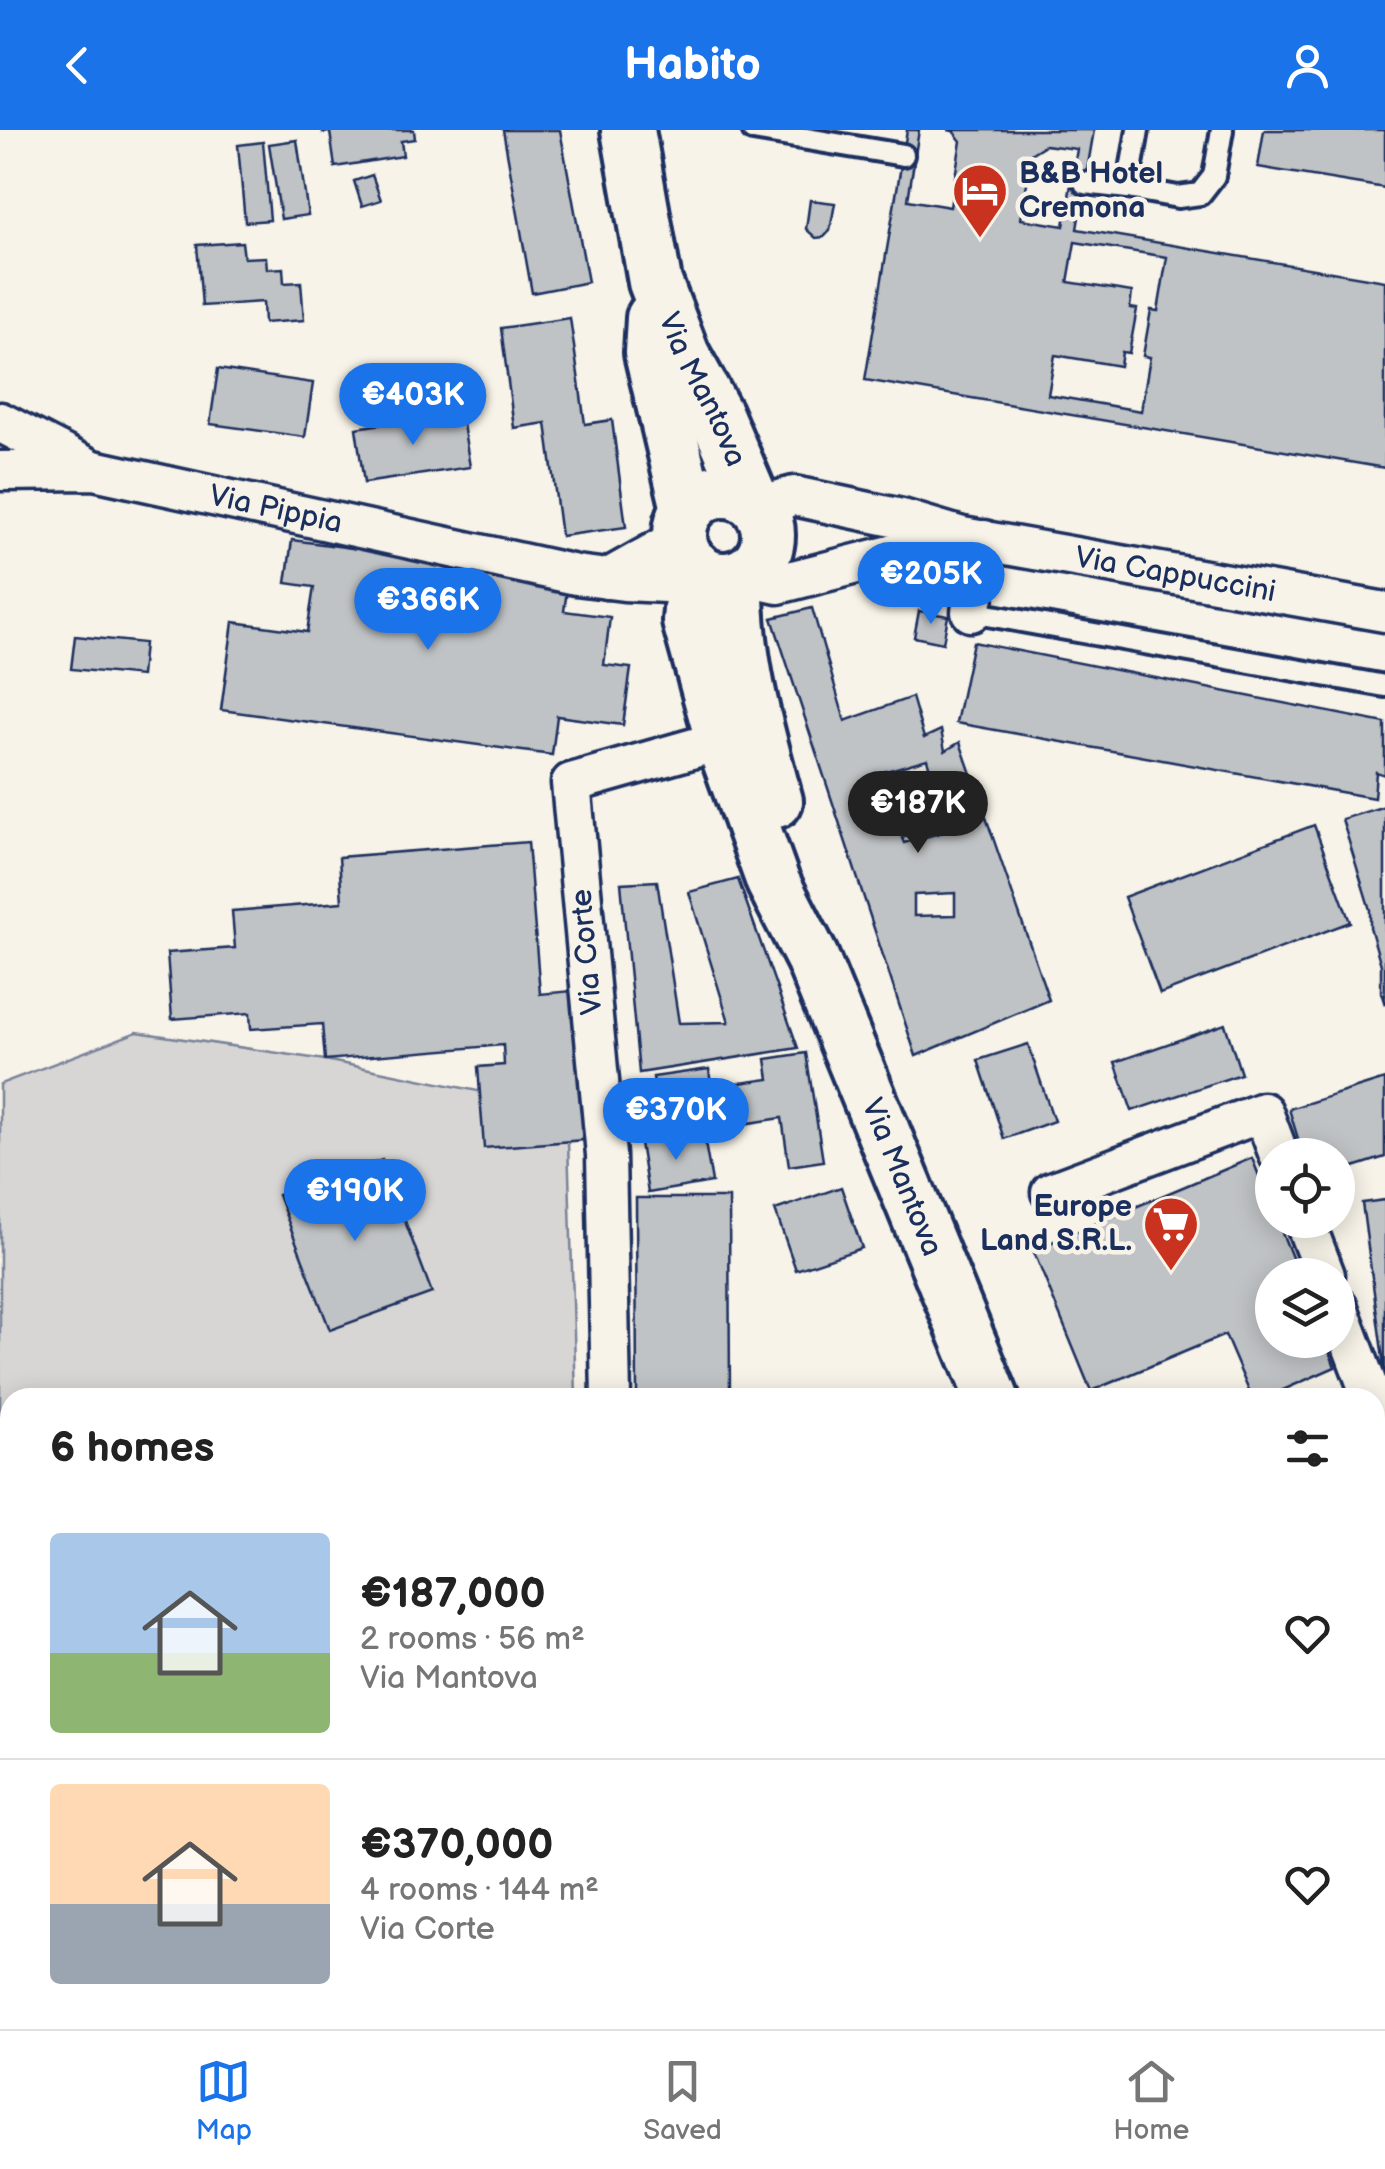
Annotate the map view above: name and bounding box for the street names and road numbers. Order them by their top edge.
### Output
street label: Via Mantova [650,308,754,472]
street label: Via Pippia [206,478,346,542]
street label: Via Cappuccini [1072,539,1278,610]
street label: Via Corte [564,888,610,1016]
street label: Via Mantova [854,1093,950,1261]

